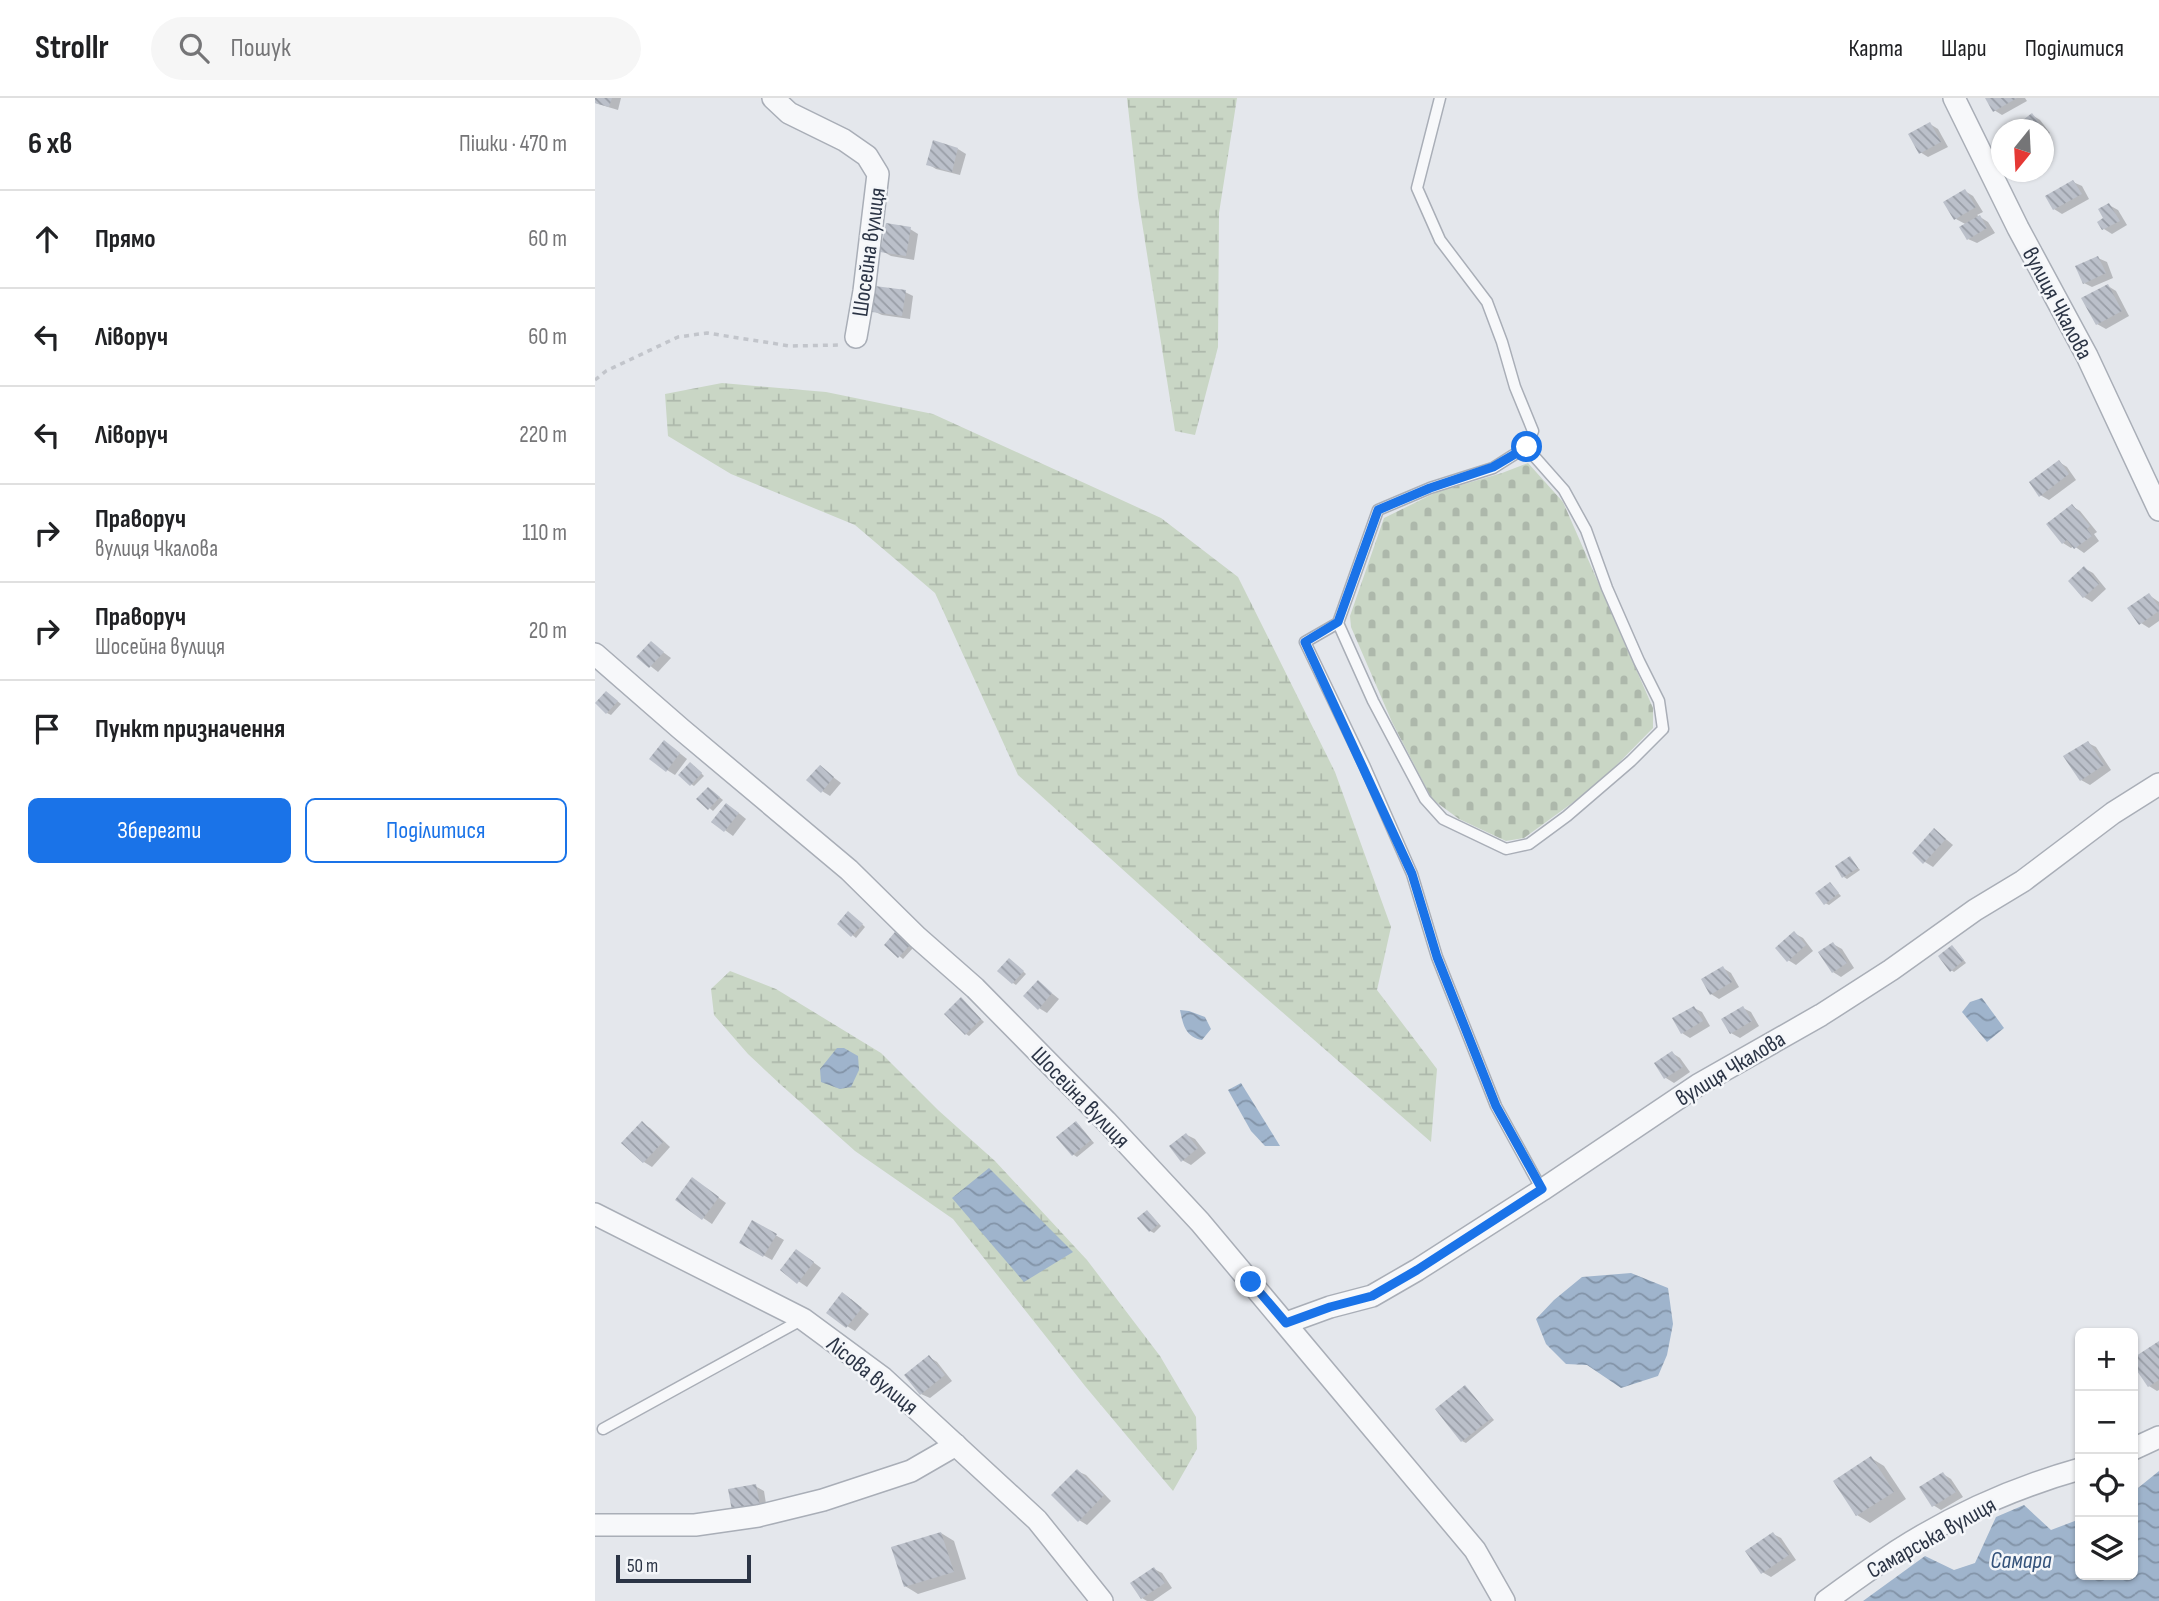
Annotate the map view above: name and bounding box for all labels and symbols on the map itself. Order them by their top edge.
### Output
north arrow [1991,119,2054,182]
street label: Шосейна вулиця [846,186,892,318]
street label: вулиця Чкалова [2016,243,2098,364]
route start [1511,431,1542,462]
street label: вулиця Чкалова [1671,1025,1790,1113]
street label: Шосейна вулиця [1025,1041,1136,1154]
route end [1235,1266,1266,1297]
street label: Лісова вулиця [820,1330,924,1421]
street label: Самарська вулиця [1862,1491,2001,1585]
water label: Самара [1990,1546,2052,1575]
scale bar [616,1552,751,1584]

